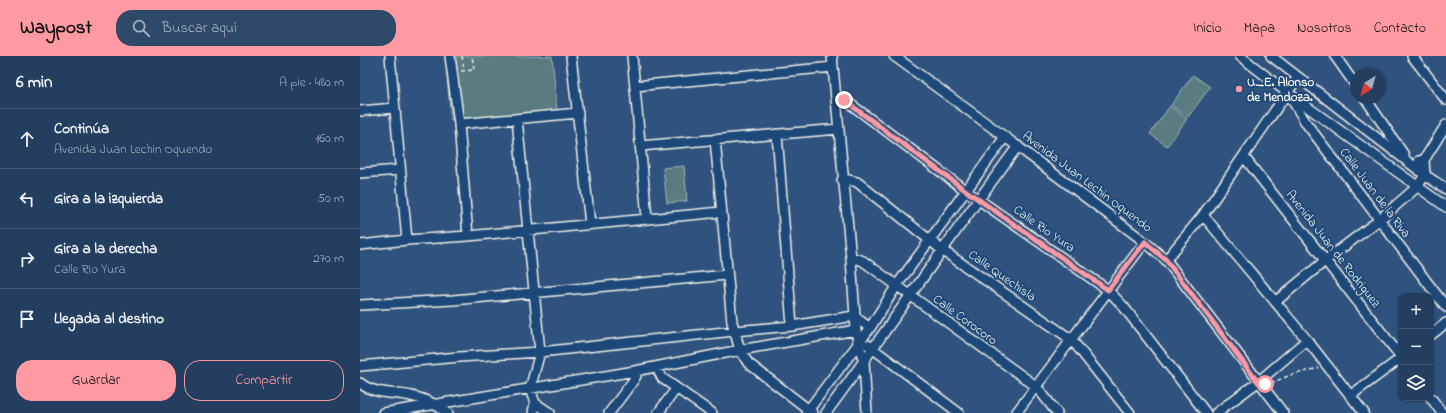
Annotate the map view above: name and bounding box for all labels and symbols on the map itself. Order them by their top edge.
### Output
north arrow [1350,68,1386,104]
place label: U_E. Alonso de Mendoza. [1247,73,1315,107]
marker: U_E. Alonso de Mendoza. [1234,84,1244,94]
route end [835,91,853,109]
street label: Avenida Juan Lechin Oquendo [1018,127,1156,237]
street label: Calle Juan de la Riva [1335,144,1415,242]
street label: Avenida Juan de Rodriguez [1280,186,1385,313]
street label: Calle Rio Yura [1009,201,1079,257]
street label: Calle Quechisla [964,245,1040,307]
street label: Calle Corocoro [929,290,1001,350]
route start [1256,375,1274,393]

